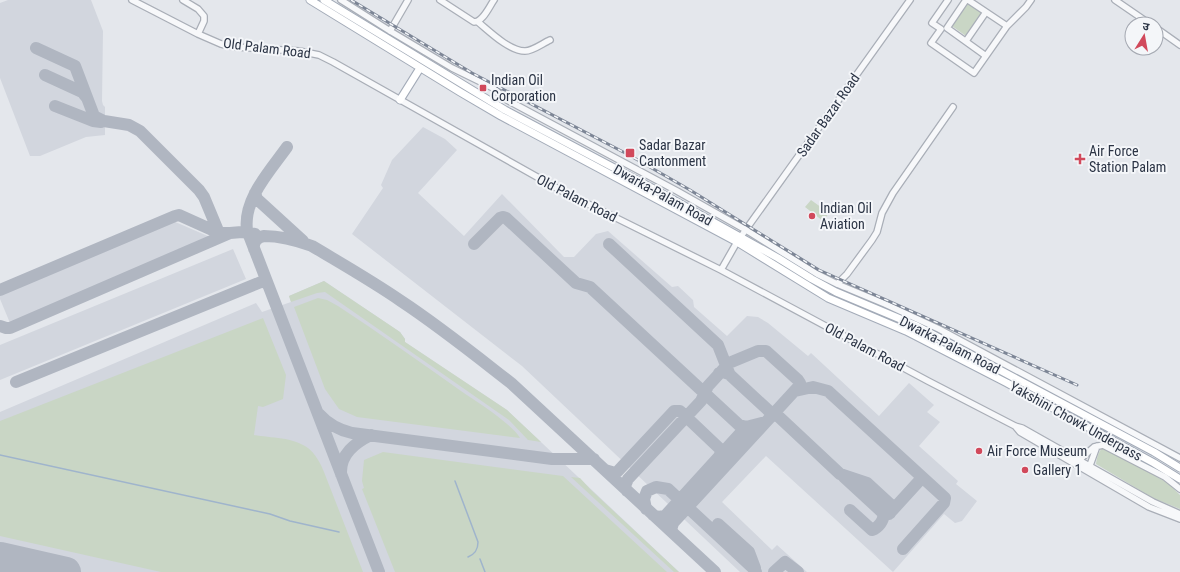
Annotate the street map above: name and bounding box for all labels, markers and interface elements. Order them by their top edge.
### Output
north arrow [1124,16,1164,56]
text: उ [1141,20,1151,34]
street label: Old Palam Road [222,35,312,61]
street label: Sadar Bazar Road [793,70,863,160]
place label: Indian Oil Corporation [491,72,556,104]
marker: Indian Oil Corporation [478,83,488,93]
place label: Sadar Bazar Cantonment [639,137,706,169]
place label: Air Force Station Palam [1089,143,1166,175]
marker: Sadar Bazar Cantonment [624,147,636,159]
marker: Air Force Station Palam [1074,153,1086,165]
street label: Dwarka-Palam Road [611,161,715,229]
street label: Old Palam Road [534,171,620,225]
place label: Indian Oil Aviation [820,200,872,232]
marker: Indian Oil Aviation [807,211,817,221]
street label: Dwarka-Palam Road [897,313,1003,377]
street label: Old Palam Road [822,319,908,375]
street label: Yakshini Chowk Underpass [1007,378,1145,464]
place label: Air Force Museum [987,443,1087,459]
marker: Air Force Museum [974,446,984,456]
place label: Gallery 1 [1033,462,1081,478]
marker: Gallery 1 [1020,465,1030,475]

